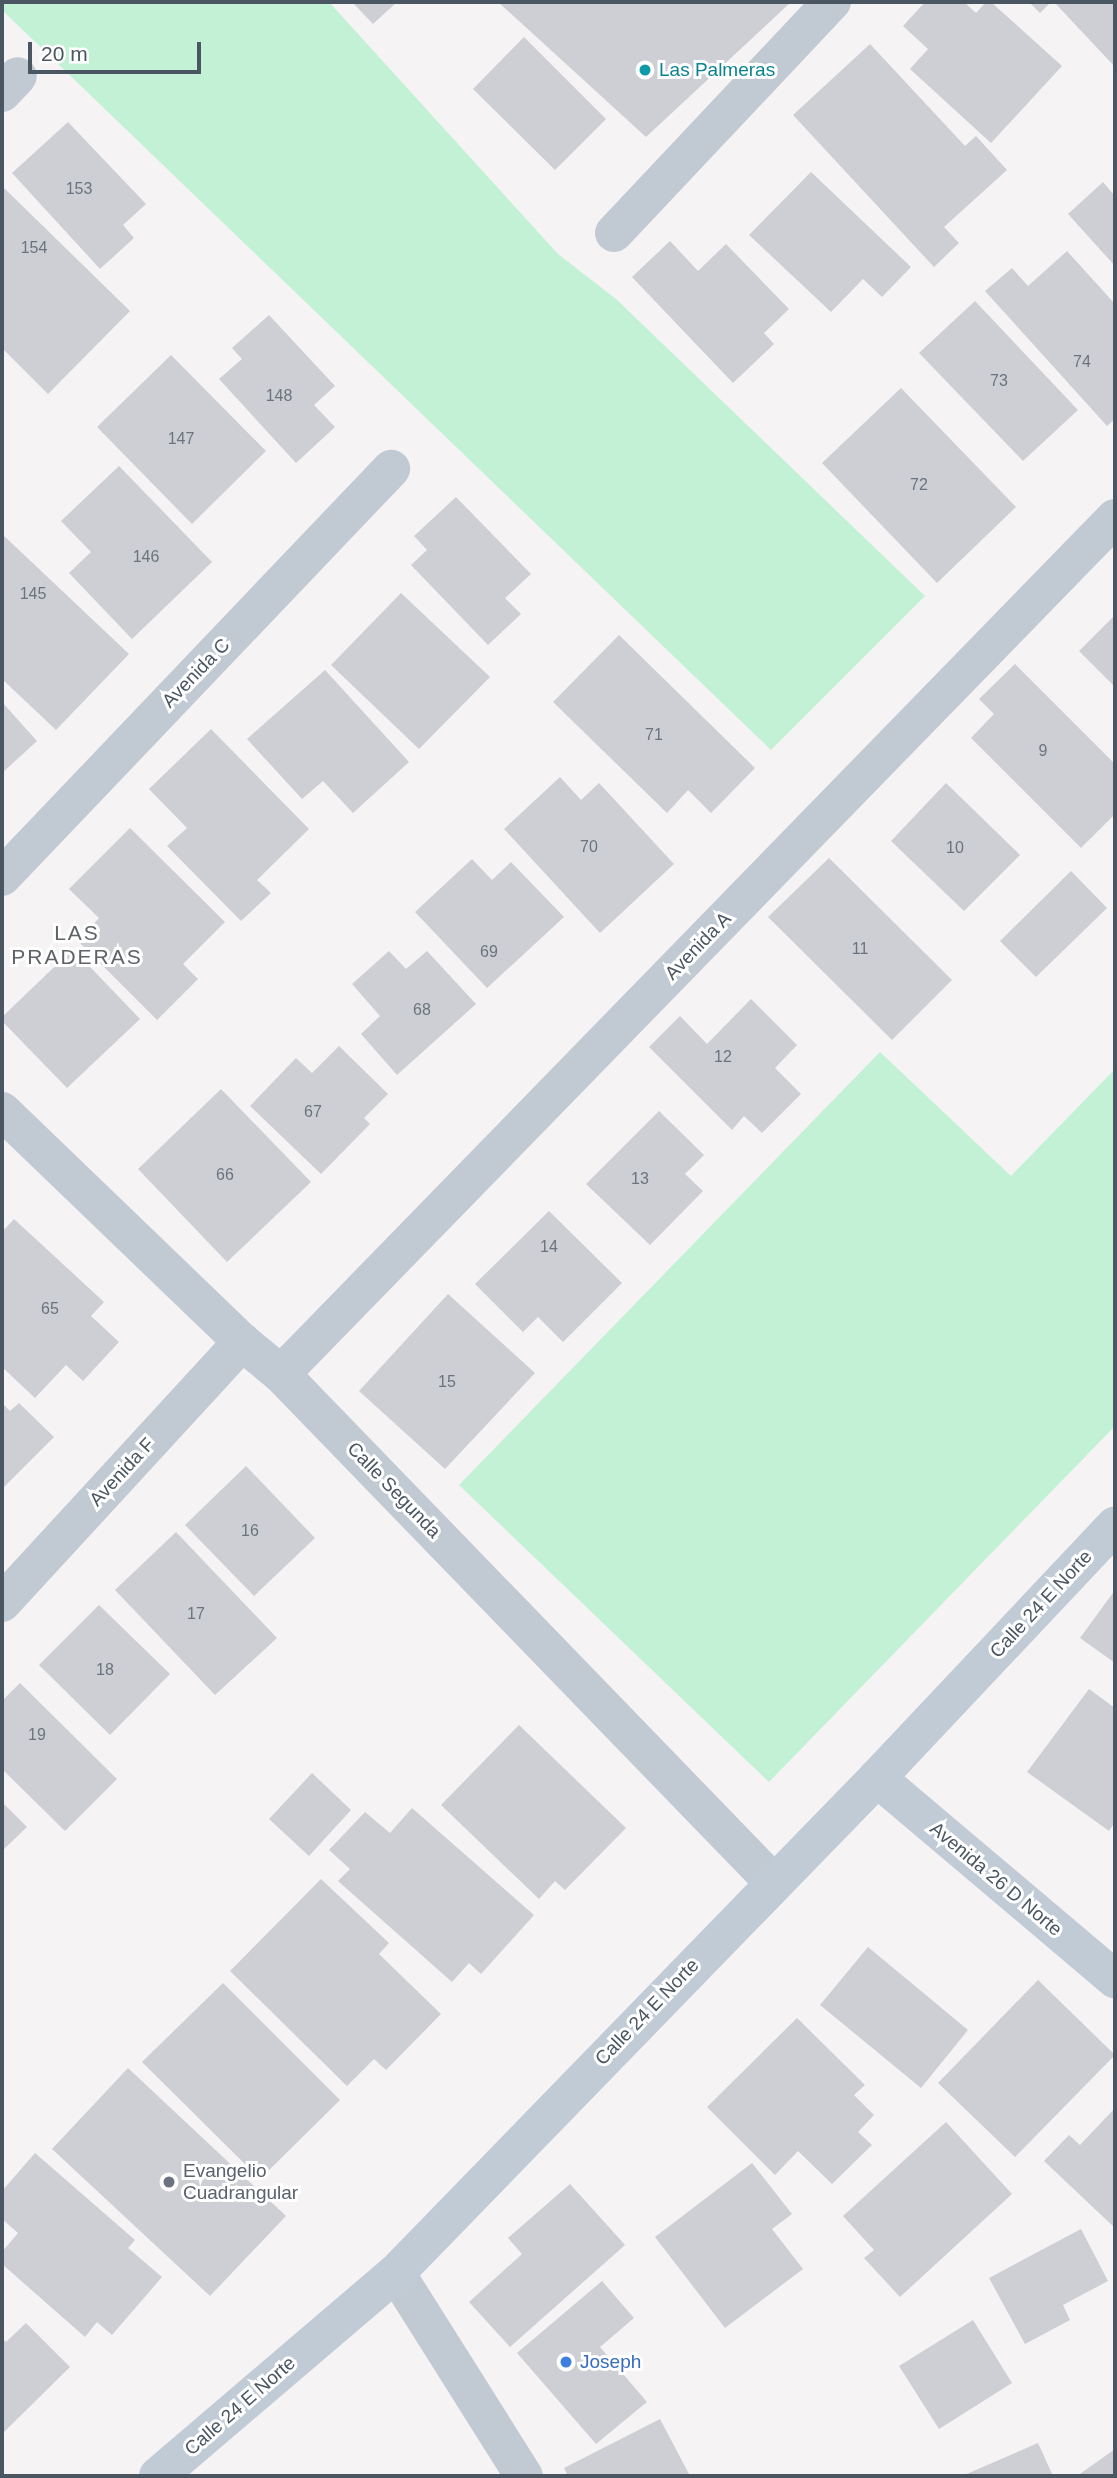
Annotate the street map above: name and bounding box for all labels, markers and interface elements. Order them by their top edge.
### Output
scale bar [32,28,205,72]
text: 20 m [41,42,88,65]
place label: Las Palmeras [659,59,775,81]
marker: Las Palmeras [637,62,653,78]
house number: 153 [66,179,92,199]
house number: 154 [21,238,47,258]
house number: 74 [1073,352,1091,372]
house number: 73 [990,371,1008,391]
house number: 148 [266,386,292,406]
house number: 147 [168,429,194,449]
house number: 72 [910,475,928,495]
house number: 146 [133,547,159,567]
house number: 145 [20,584,46,604]
street label: Avenida C [157,634,235,712]
house number: 71 [645,725,663,745]
house number: 9 [1039,741,1047,761]
house number: 70 [580,837,598,857]
house number: 10 [946,838,964,858]
street label: Avenida A [660,907,736,985]
district label: LAS PRADERAS [12,920,142,970]
house number: 11 [852,939,868,959]
house number: 69 [480,942,498,962]
house number: 68 [413,1000,431,1020]
house number: 12 [714,1047,732,1067]
house number: 67 [304,1102,322,1122]
house number: 66 [216,1165,234,1185]
house number: 13 [631,1169,649,1189]
house number: 14 [540,1237,558,1257]
house number: 65 [41,1299,59,1319]
house number: 15 [438,1372,456,1392]
street label: Avenida F [85,1433,159,1511]
street label: Calle Segunda [343,1437,445,1543]
house number: 16 [241,1521,259,1541]
street label: Calle 24 E Norte [985,1545,1097,1663]
house number: 17 [187,1604,205,1624]
house number: 18 [96,1660,114,1680]
house number: 19 [28,1725,46,1745]
street label: Avenida 26 D Norte [925,1817,1067,1941]
street label: Calle 24 E Norte [590,1954,704,2070]
place label: Evangelio Cuadrangular [183,2160,298,2204]
marker: Evangelio Cuadrangular [161,2174,177,2190]
place label: Joseph [580,2351,641,2373]
street label: Calle 24 E Norte [180,2352,300,2460]
marker: Joseph [558,2354,574,2370]

